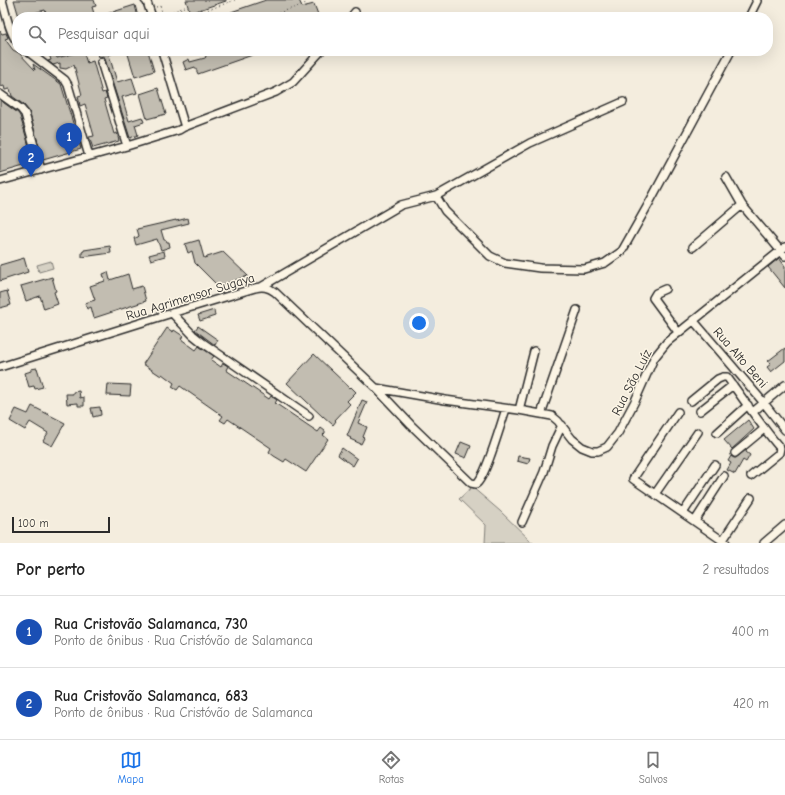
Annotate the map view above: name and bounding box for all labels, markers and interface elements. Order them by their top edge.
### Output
search box [12,12,773,56]
icon: search [26,23,48,45]
text: Pesquisar aqui [58,25,150,43]
pin: 1 [56,123,82,156]
pin: 2 [18,144,44,177]
street label: Rua Agrimensor Sugaya [124,270,256,323]
your location [409,313,429,333]
street label: Rua Alto Beni [710,324,771,391]
street label: Rua São Luíz [608,346,655,418]
scale bar [12,515,110,534]
text: 100 m [18,517,49,530]
text: Por perto [16,560,85,579]
text: 2 resultados [702,562,769,577]
text: Rua Cristovão Salamanca, 730 [54,615,248,633]
text: 1 [26,624,32,639]
text: 400 m [732,624,769,639]
text: Ponto de ônibus · Rua Cristóvão de Salamanca [54,633,313,648]
text: Rua Cristovão Salamanca, 683 [54,687,248,705]
text: 2 [26,696,32,711]
text: 420 m [733,696,769,711]
text: Ponto de ônibus · Rua Cristóvão de Salamanca [54,705,313,720]
tab: Mapa [117,749,144,786]
tab: Rotas [379,749,404,786]
tab: Salvos [639,749,668,786]

